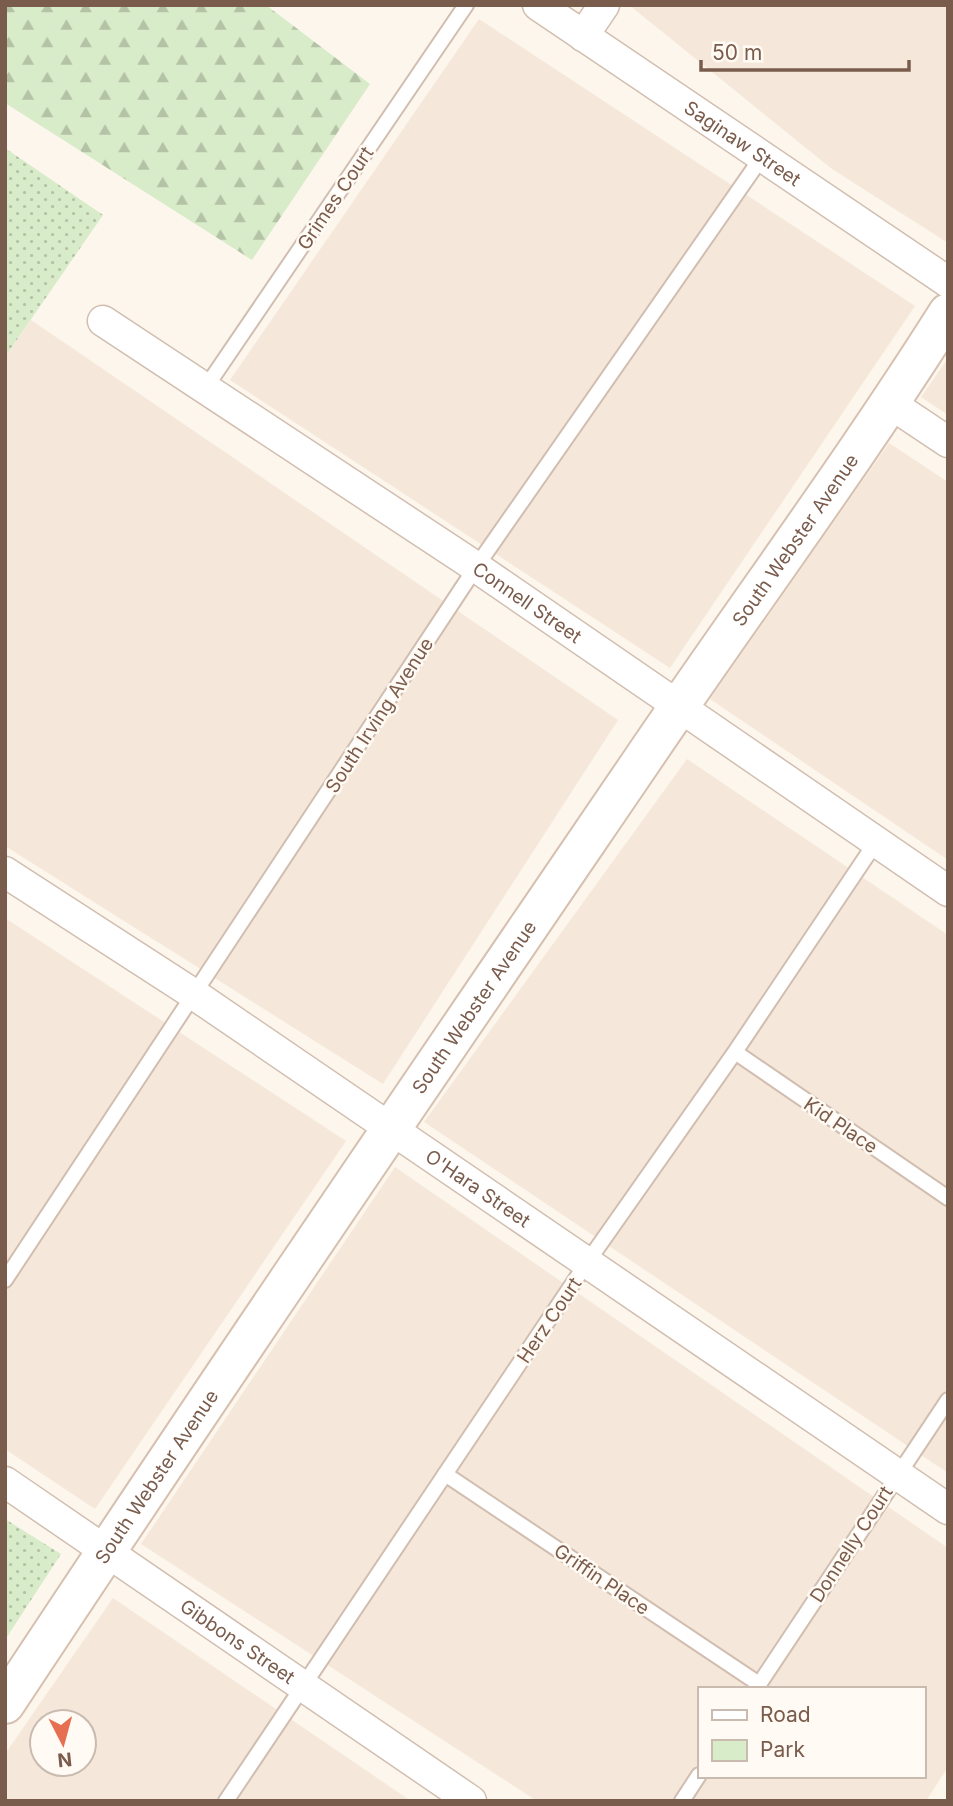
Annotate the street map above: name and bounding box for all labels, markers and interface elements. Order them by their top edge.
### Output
scale bar [701,28,909,72]
text: 50 m [712,40,762,65]
street label: Saginaw Street [680,96,805,191]
street label: Grimes Court [292,142,378,254]
street label: South Webster Avenue [728,450,864,631]
street label: Connell Street [468,557,586,648]
street label: South Irving Avenue [321,633,438,797]
street label: South Webster Avenue [407,916,541,1098]
street label: Kid Place [799,1092,882,1158]
street label: O'Hara Street [421,1145,535,1232]
street label: Herz Court [512,1273,586,1367]
street label: South Webster Avenue [90,1386,223,1568]
street label: Donnelly Court [805,1482,898,1607]
street label: Griffin Place [550,1539,654,1620]
street label: Gibbons Street [176,1594,299,1689]
legend [698,1687,925,1778]
text: Road [760,1702,811,1727]
north arrow [28,1708,98,1778]
text: Park [760,1737,805,1762]
text: N [56,1747,73,1772]

